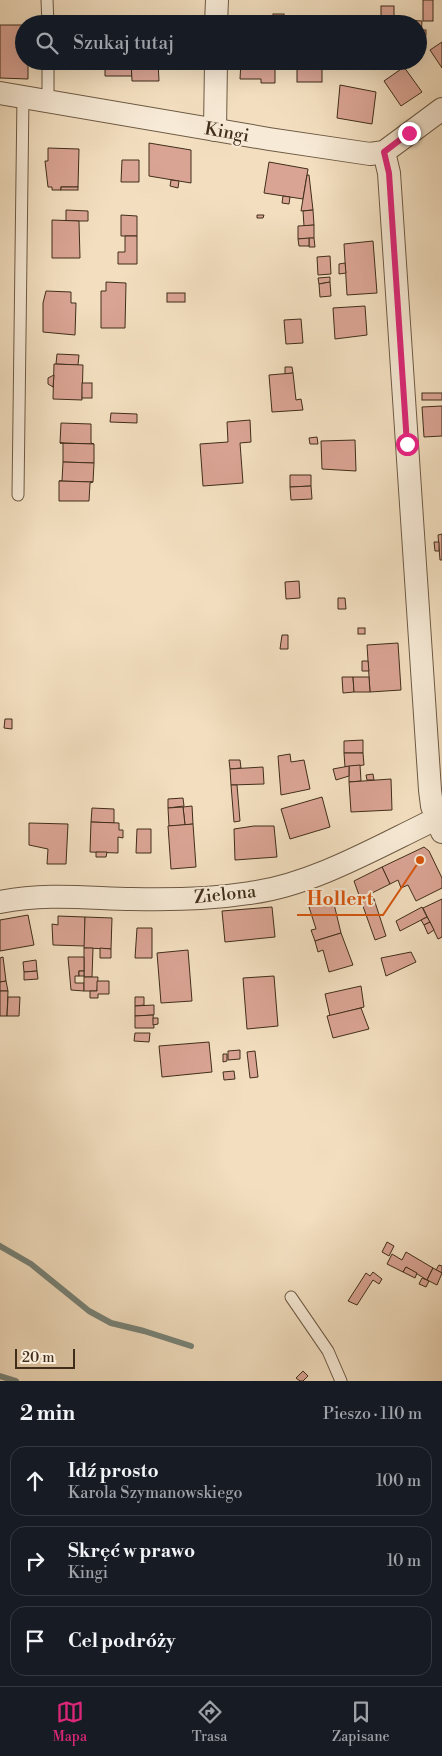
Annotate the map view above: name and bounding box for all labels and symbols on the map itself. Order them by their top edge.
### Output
street label: Kingi [203,117,251,148]
route end [398,122,421,145]
route start [396,433,419,456]
street label: Zielona [193,880,258,909]
callout: Hollert [297,881,383,915]
text: Hollert [307,887,373,911]
scale bar [15,1346,75,1369]

